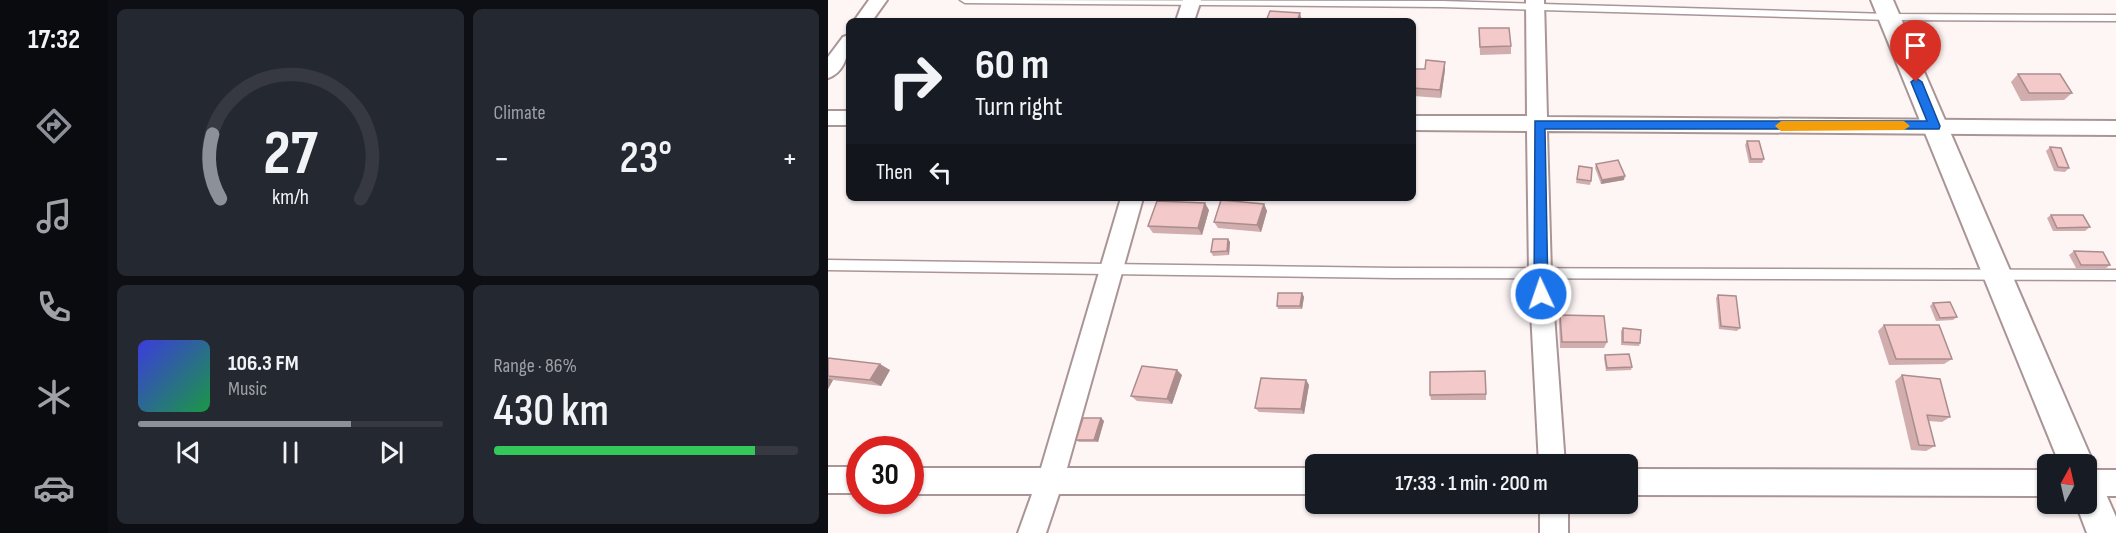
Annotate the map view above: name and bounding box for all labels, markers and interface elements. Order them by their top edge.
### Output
pin [1890,20,1941,82]
text: 17:32 [28,24,80,56]
icon: arrive [1899,29,1932,62]
text: 60 m [975,40,1049,91]
icon: right [876,42,954,120]
text: Turn right [975,91,1062,123]
text: Climate [494,101,546,125]
icon: directions [33,105,75,147]
text: 27 [263,117,318,192]
text: 23° [619,131,672,186]
text: − [494,139,510,179]
text: + [782,139,798,179]
icon: left [924,156,957,189]
text: Then [876,159,912,186]
text: km/h [272,186,309,211]
icon: music [33,195,75,237]
position arrow [1509,262,1573,326]
icon: phone [33,286,75,328]
text: 106.3 FM [228,350,299,377]
text: Range · 86% [494,354,577,378]
icon: climate [33,376,75,418]
text: Music [228,377,267,401]
text: 430 km [494,384,609,439]
icon: previous [172,436,205,469]
icon: pause [274,436,307,469]
icon: next [375,436,408,469]
speed limit sign: 30 [846,436,924,514]
north arrow [2037,454,2097,514]
map controls [2037,454,2097,514]
icon: car [33,467,75,509]
text: 17:33 · 1 min · 200 m [1395,470,1548,497]

